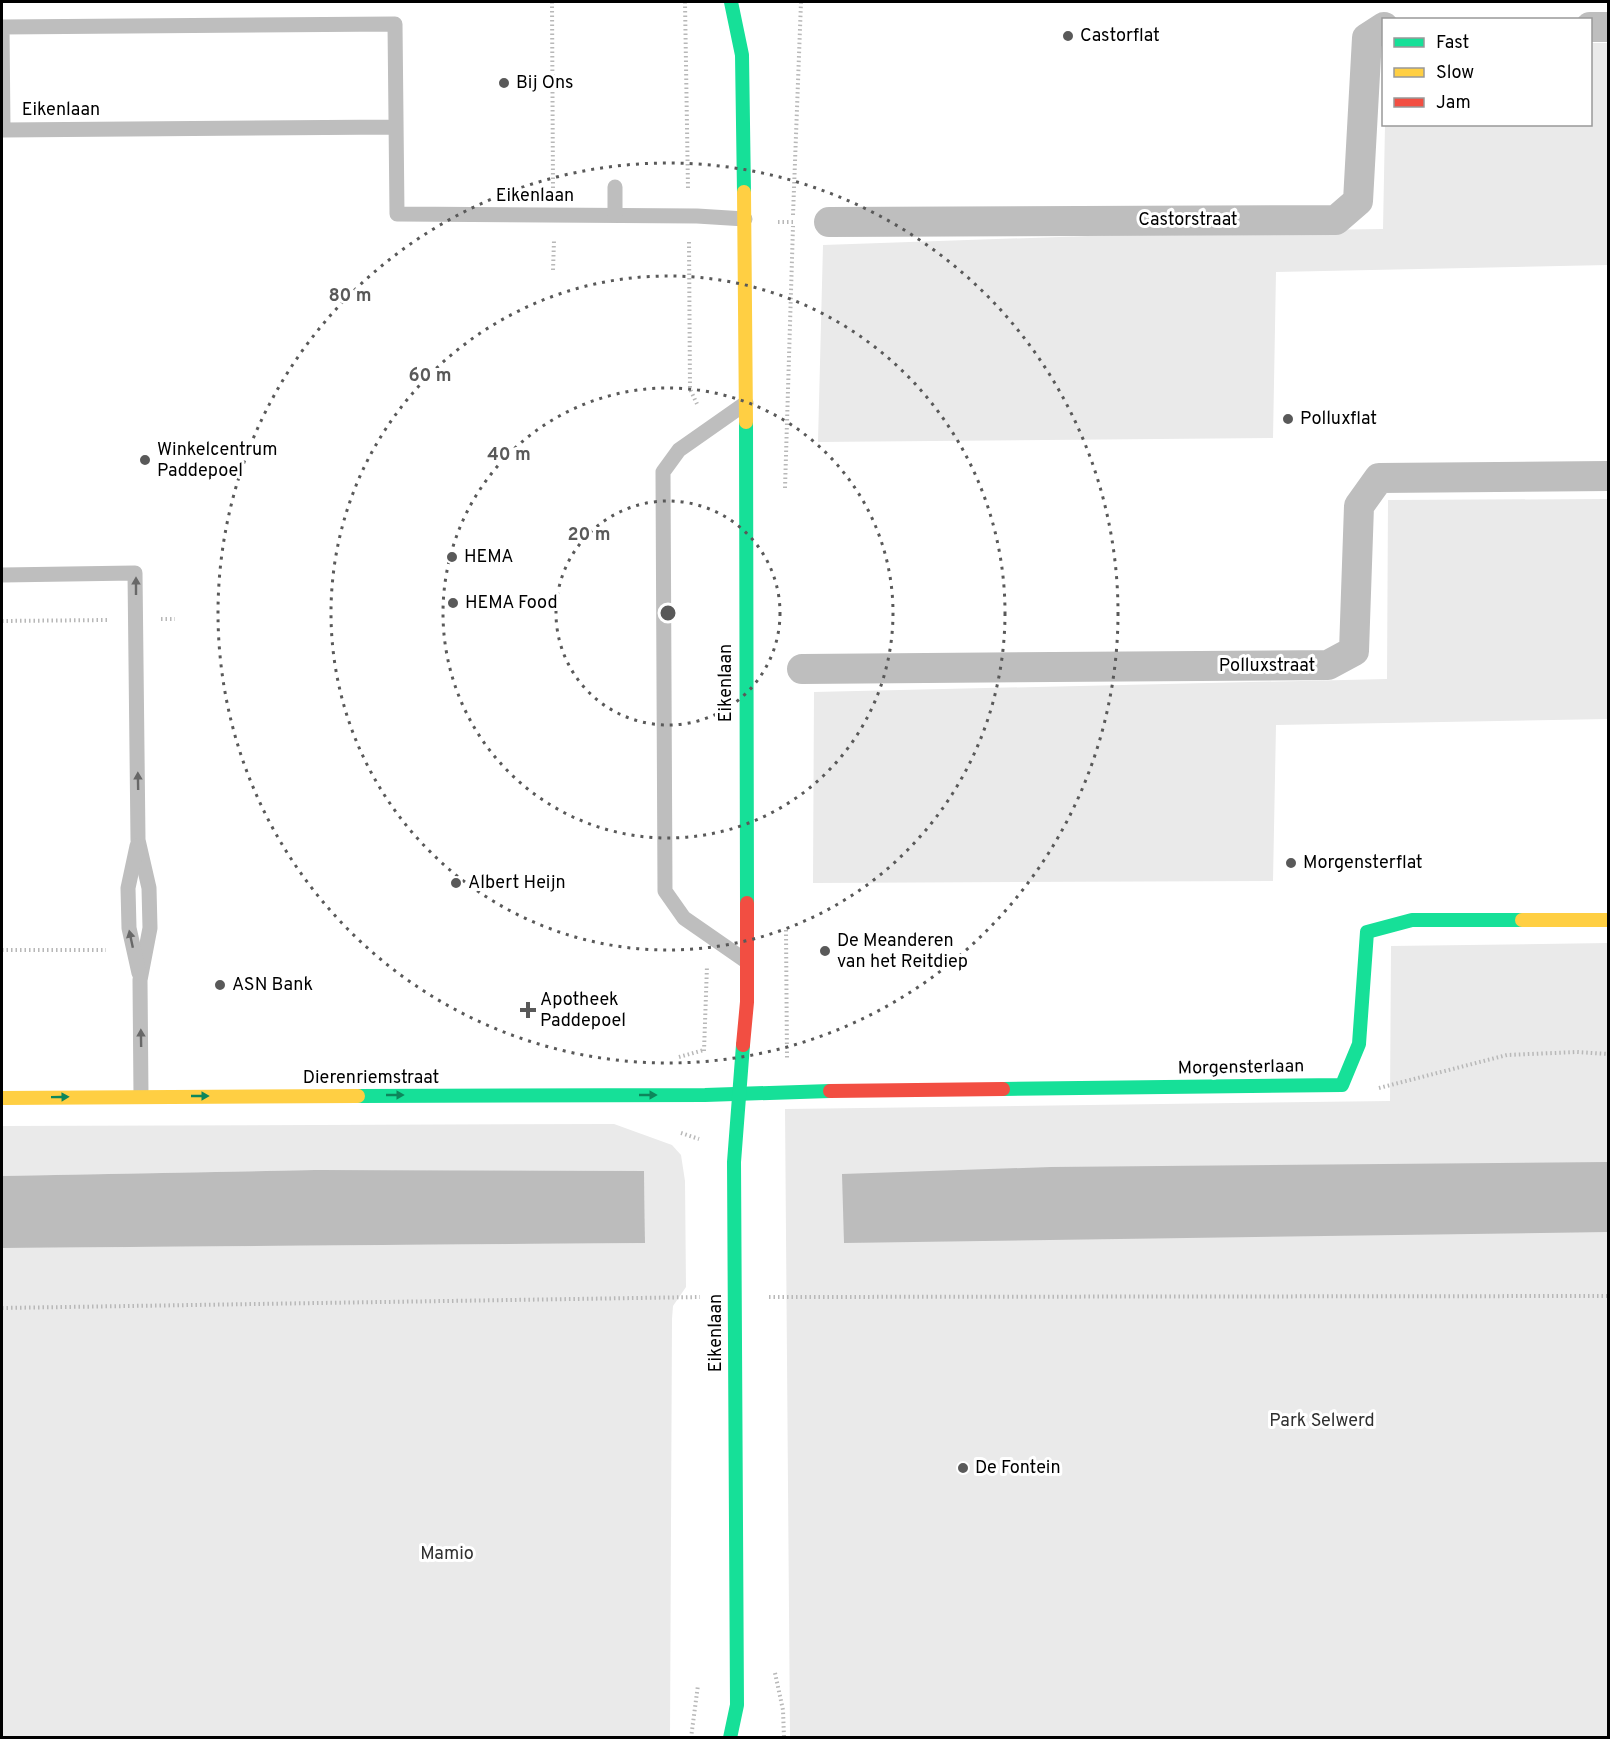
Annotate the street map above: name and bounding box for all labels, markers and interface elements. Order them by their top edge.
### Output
legend [1382,18,1592,126]
place label: Castorflat [1080,25,1160,48]
marker: Castorflat [1061,29,1075,43]
text: Fast [1436,32,1469,55]
text: Slow [1436,62,1474,85]
place label: Bij Ons [516,72,574,95]
marker: Bij Ons [497,76,511,90]
text: Jam [1436,92,1471,115]
street label: Eikenlaan [22,99,100,122]
street label: Eikenlaan [496,185,574,208]
street label: Castorstraat [1138,209,1238,232]
text: 80 m [328,285,372,308]
text: 60 m [408,365,452,388]
place label: Polluxflat [1300,408,1377,431]
marker: Polluxflat [1281,412,1295,426]
place label: Winkelcentrum Paddepoel [157,439,278,483]
text: 40 m [487,444,531,467]
marker: Winkelcentrum Paddepoel [138,453,152,467]
text: 20 m [567,524,611,547]
place label: HEMA [464,546,514,569]
marker: HEMA [445,550,459,564]
one-way arrow [131,577,140,596]
place label: HEMA Food [465,592,558,615]
marker: HEMA Food [446,596,460,610]
centre of rings [658,603,678,623]
street label: Eikenlaan [715,644,738,722]
street label: Polluxstraat [1219,655,1315,678]
one-way arrow [133,772,143,791]
place label: Morgensterflat [1303,852,1423,875]
marker: Morgensterflat [1284,856,1298,870]
place label: Albert Heijn [468,872,566,895]
marker: Albert Heijn [449,876,463,890]
one-way arrow [126,929,135,948]
place label: De Meanderen van het Reitdiep [837,930,968,974]
marker: De Meanderen van het Reitdiep [818,944,832,958]
place label: ASN Bank [232,974,313,997]
marker: ASN Bank [213,978,227,992]
place label: Apotheek Paddepoel [540,989,626,1033]
marker: Apotheek Paddepoel [521,1003,535,1017]
one-way arrow [136,1028,146,1047]
street label: Morgensterlaan [1177,1055,1305,1081]
street label: Dierenriemstraat [303,1067,439,1090]
one-way arrow [385,1090,404,1100]
one-way arrow [639,1090,658,1100]
one-way arrow [190,1091,209,1101]
one-way arrow [50,1092,69,1102]
street label: Eikenlaan [705,1294,728,1372]
park label: Park Selwerd [1269,1410,1375,1433]
place label: De Fontein [975,1457,1061,1480]
marker: De Fontein [956,1461,970,1475]
park label: Mamio [420,1543,474,1566]

